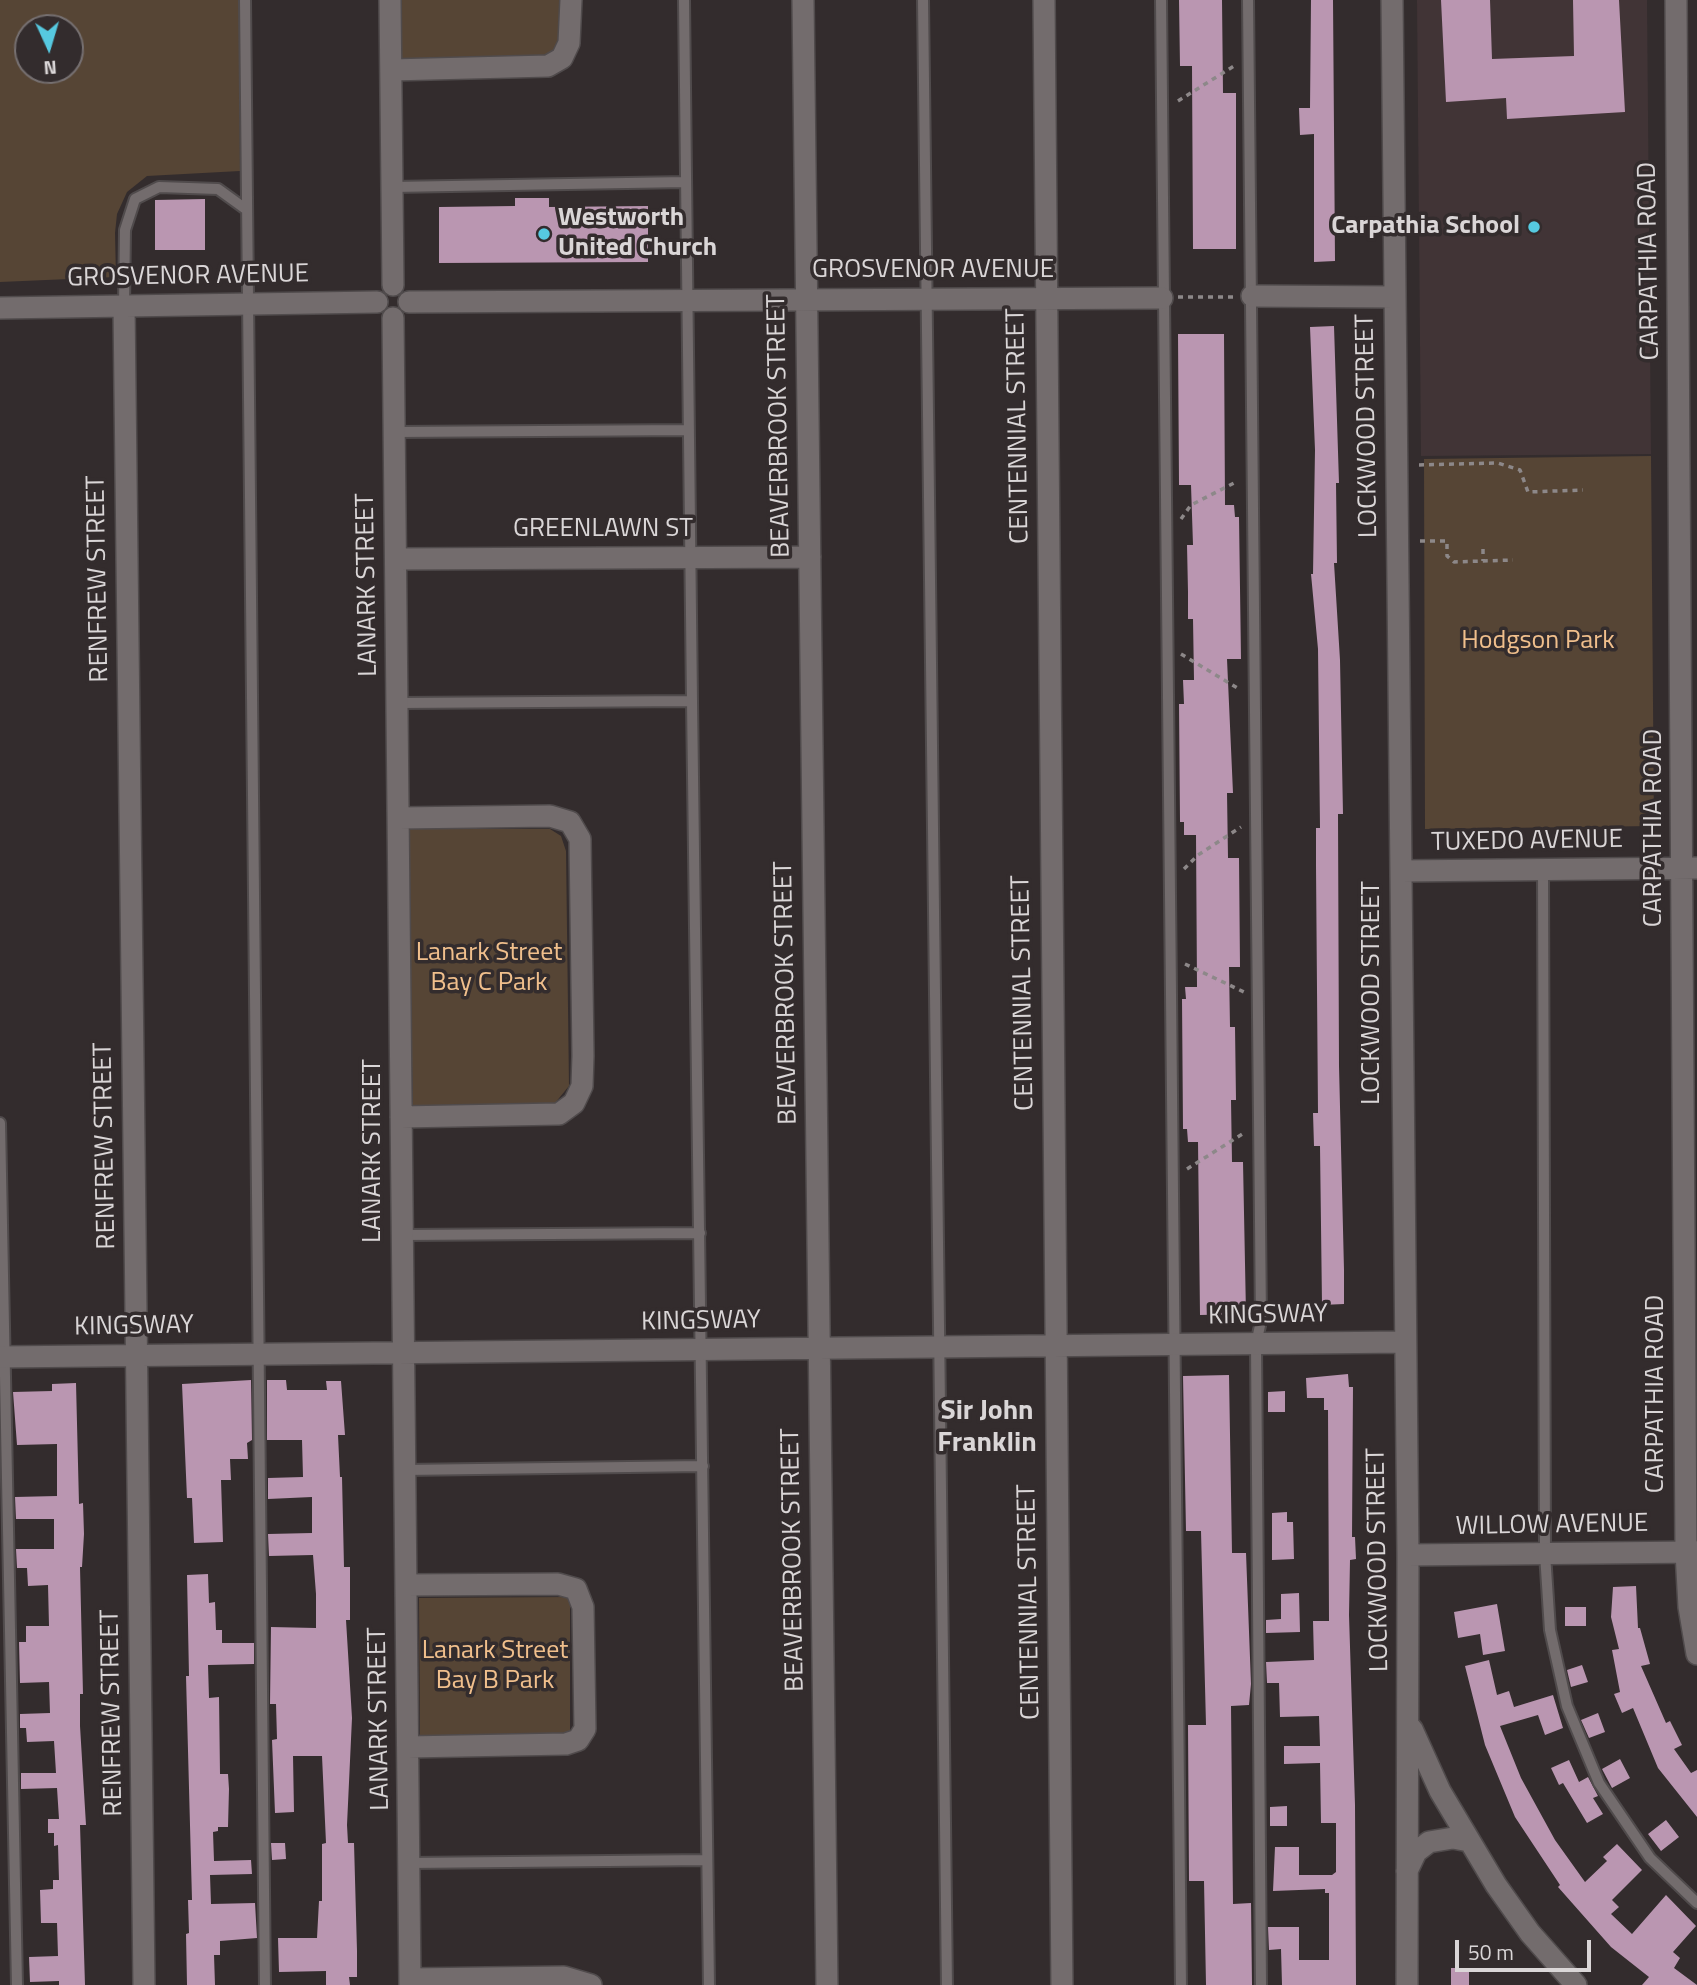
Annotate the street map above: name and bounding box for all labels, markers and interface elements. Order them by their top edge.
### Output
north arrow [14,14,84,84]
text: N [43,54,58,83]
street label: CARPATHIA ROAD [1633,161,1667,361]
place label: Westworth United Church [558,203,717,264]
place label: Carpathia School [1331,211,1520,243]
marker: Carpathia School [1526,219,1542,235]
marker: Westworth United Church [536,226,552,242]
street label: GROSVENOR AVENUE [812,255,1054,287]
street label: GROSVENOR AVENUE [67,259,309,295]
street label: BEAVERBROOK STREET [762,294,798,558]
street label: CENTENNIAL STREET [1001,308,1037,544]
street label: LOCKWOOD STREET [1350,314,1386,538]
street label: RENFREW STREET [82,475,116,683]
street label: LANARK STREET [351,493,385,677]
street label: GREENLAWN ST [513,514,693,546]
park label: Hodgson Park [1461,626,1615,658]
street label: CARPATHIA ROAD [1639,729,1671,927]
street label: TUXEDO AVENUE [1431,825,1623,859]
street label: BEAVERBROOK STREET [769,861,805,1125]
street label: CENTENNIAL STREET [1006,875,1042,1111]
street label: LOCKWOOD STREET [1357,881,1389,1105]
park label: Lanark Street Bay C Park [416,938,562,1000]
street label: RENFREW STREET [89,1042,123,1250]
street label: LANARK STREET [358,1059,390,1243]
street label: CARPATHIA ROAD [1641,1295,1673,1493]
street label: KINGSWAY [1208,1299,1328,1333]
street label: KINGSWAY [641,1305,761,1339]
street label: KINGSWAY [74,1310,194,1344]
district label: Sir John Franklin [937,1395,1037,1461]
street label: BEAVERBROOK STREET [776,1428,812,1692]
street label: LOCKWOOD STREET [1361,1448,1397,1672]
street label: CENTENNIAL STREET [1012,1484,1048,1720]
street label: WILLOW AVENUE [1455,1509,1649,1543]
street label: RENFREW STREET [96,1609,130,1817]
street label: LANARK STREET [363,1627,397,1811]
park label: Lanark Street Bay B Park [422,1636,568,1698]
scale bar [1459,1926,1596,1970]
text: 50 m [1468,1936,1514,1968]

